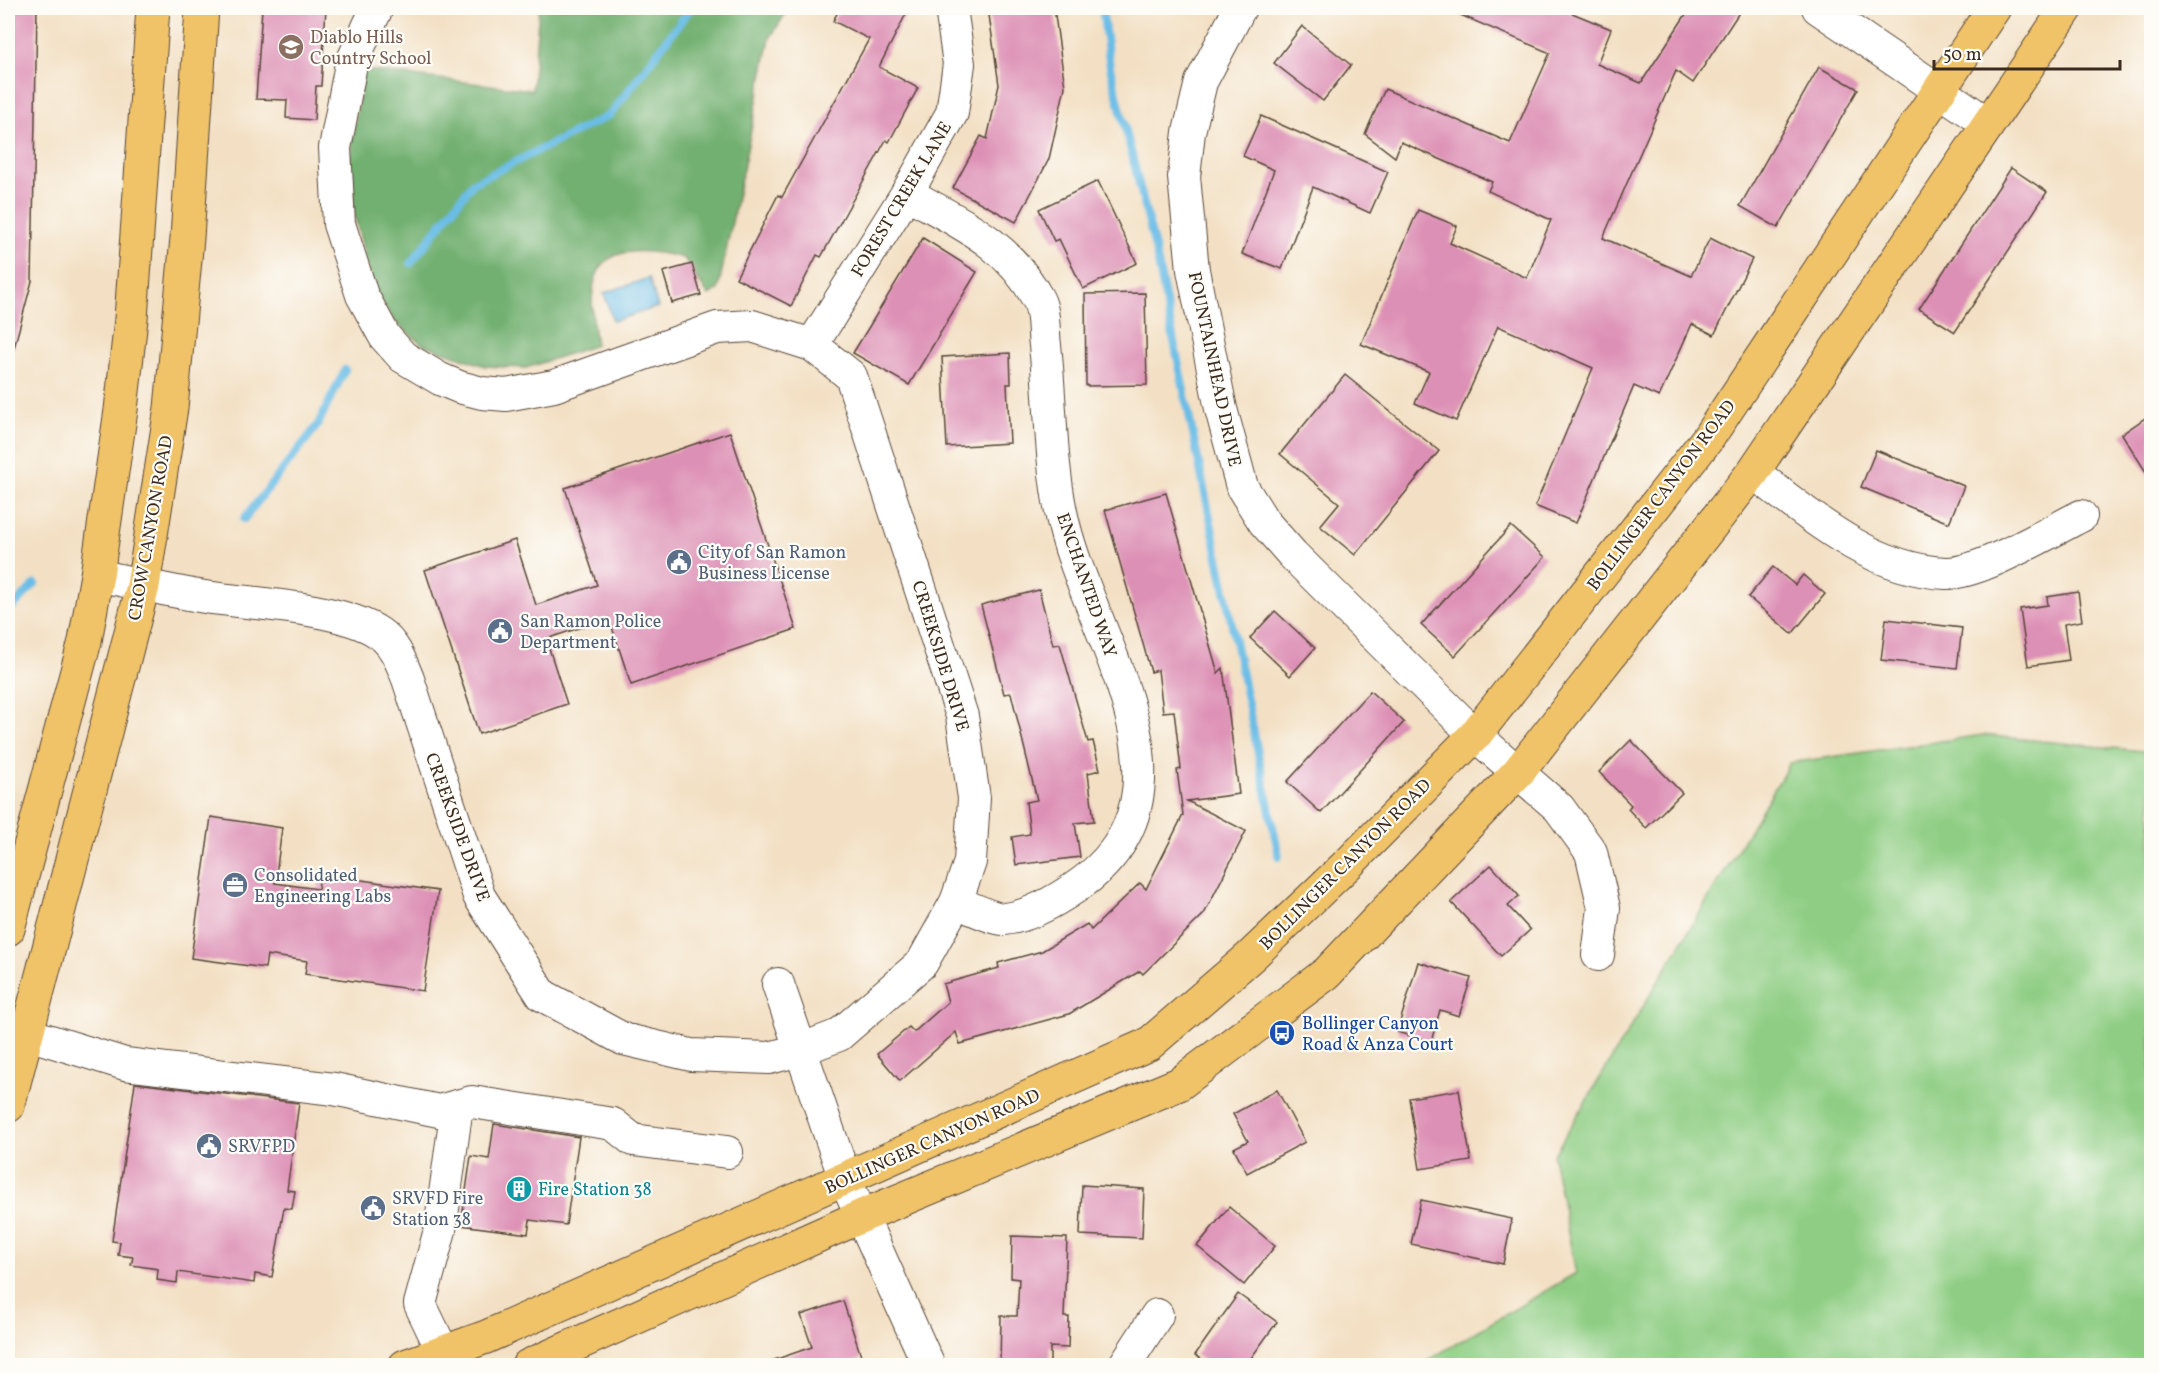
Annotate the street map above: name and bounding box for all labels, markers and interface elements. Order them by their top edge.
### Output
place label: Diablo Hills Country School [310,26,432,72]
school or university icon: Diablo Hills Country School [276,32,306,62]
scale bar [1934,33,2120,71]
text: 50 m [1943,43,1982,68]
street label: FOREST CREEK LANE [846,117,959,282]
street label: FOUNTAINHEAD DRIVE [1181,269,1246,469]
street label: BOLLINGER CANYON ROAD [1582,395,1742,597]
street label: CROW CANYON ROAD [123,434,180,623]
street label: ENCHANTED WAY [1049,510,1122,661]
place label: City of San Ramon Business License [698,541,846,587]
public building icon: City of San Ramon Business License [664,547,694,577]
street label: CREEKSIDE DRIVE [905,578,974,735]
place label: San Ramon Police Department [520,610,661,656]
public building icon: San Ramon Police Department [485,616,515,646]
street label: CREEKSIDE DRIVE [418,750,495,906]
street label: BOLLINGER CANYON ROAD [1255,774,1437,956]
place label: Consolidated Engineering Labs [254,864,391,910]
office icon: Consolidated Engineering Labs [220,870,250,900]
place label: Bollinger Canyon Road & Anza Court [1302,1012,1454,1058]
bus stop icon: Bollinger Canyon Road & Anza Court [1267,1018,1297,1048]
street label: BOLLINGER CANYON ROAD [821,1084,1044,1201]
public building icon: SRVFPD [194,1131,224,1161]
place label: SRVFPD [228,1135,295,1160]
building icon: Fire Station 38 [504,1174,534,1204]
place label: Fire Station 38 [538,1178,652,1203]
place label: SRVFD Fire Station 38 [392,1187,483,1233]
public building icon: SRVFD Fire Station 38 [358,1193,388,1223]

